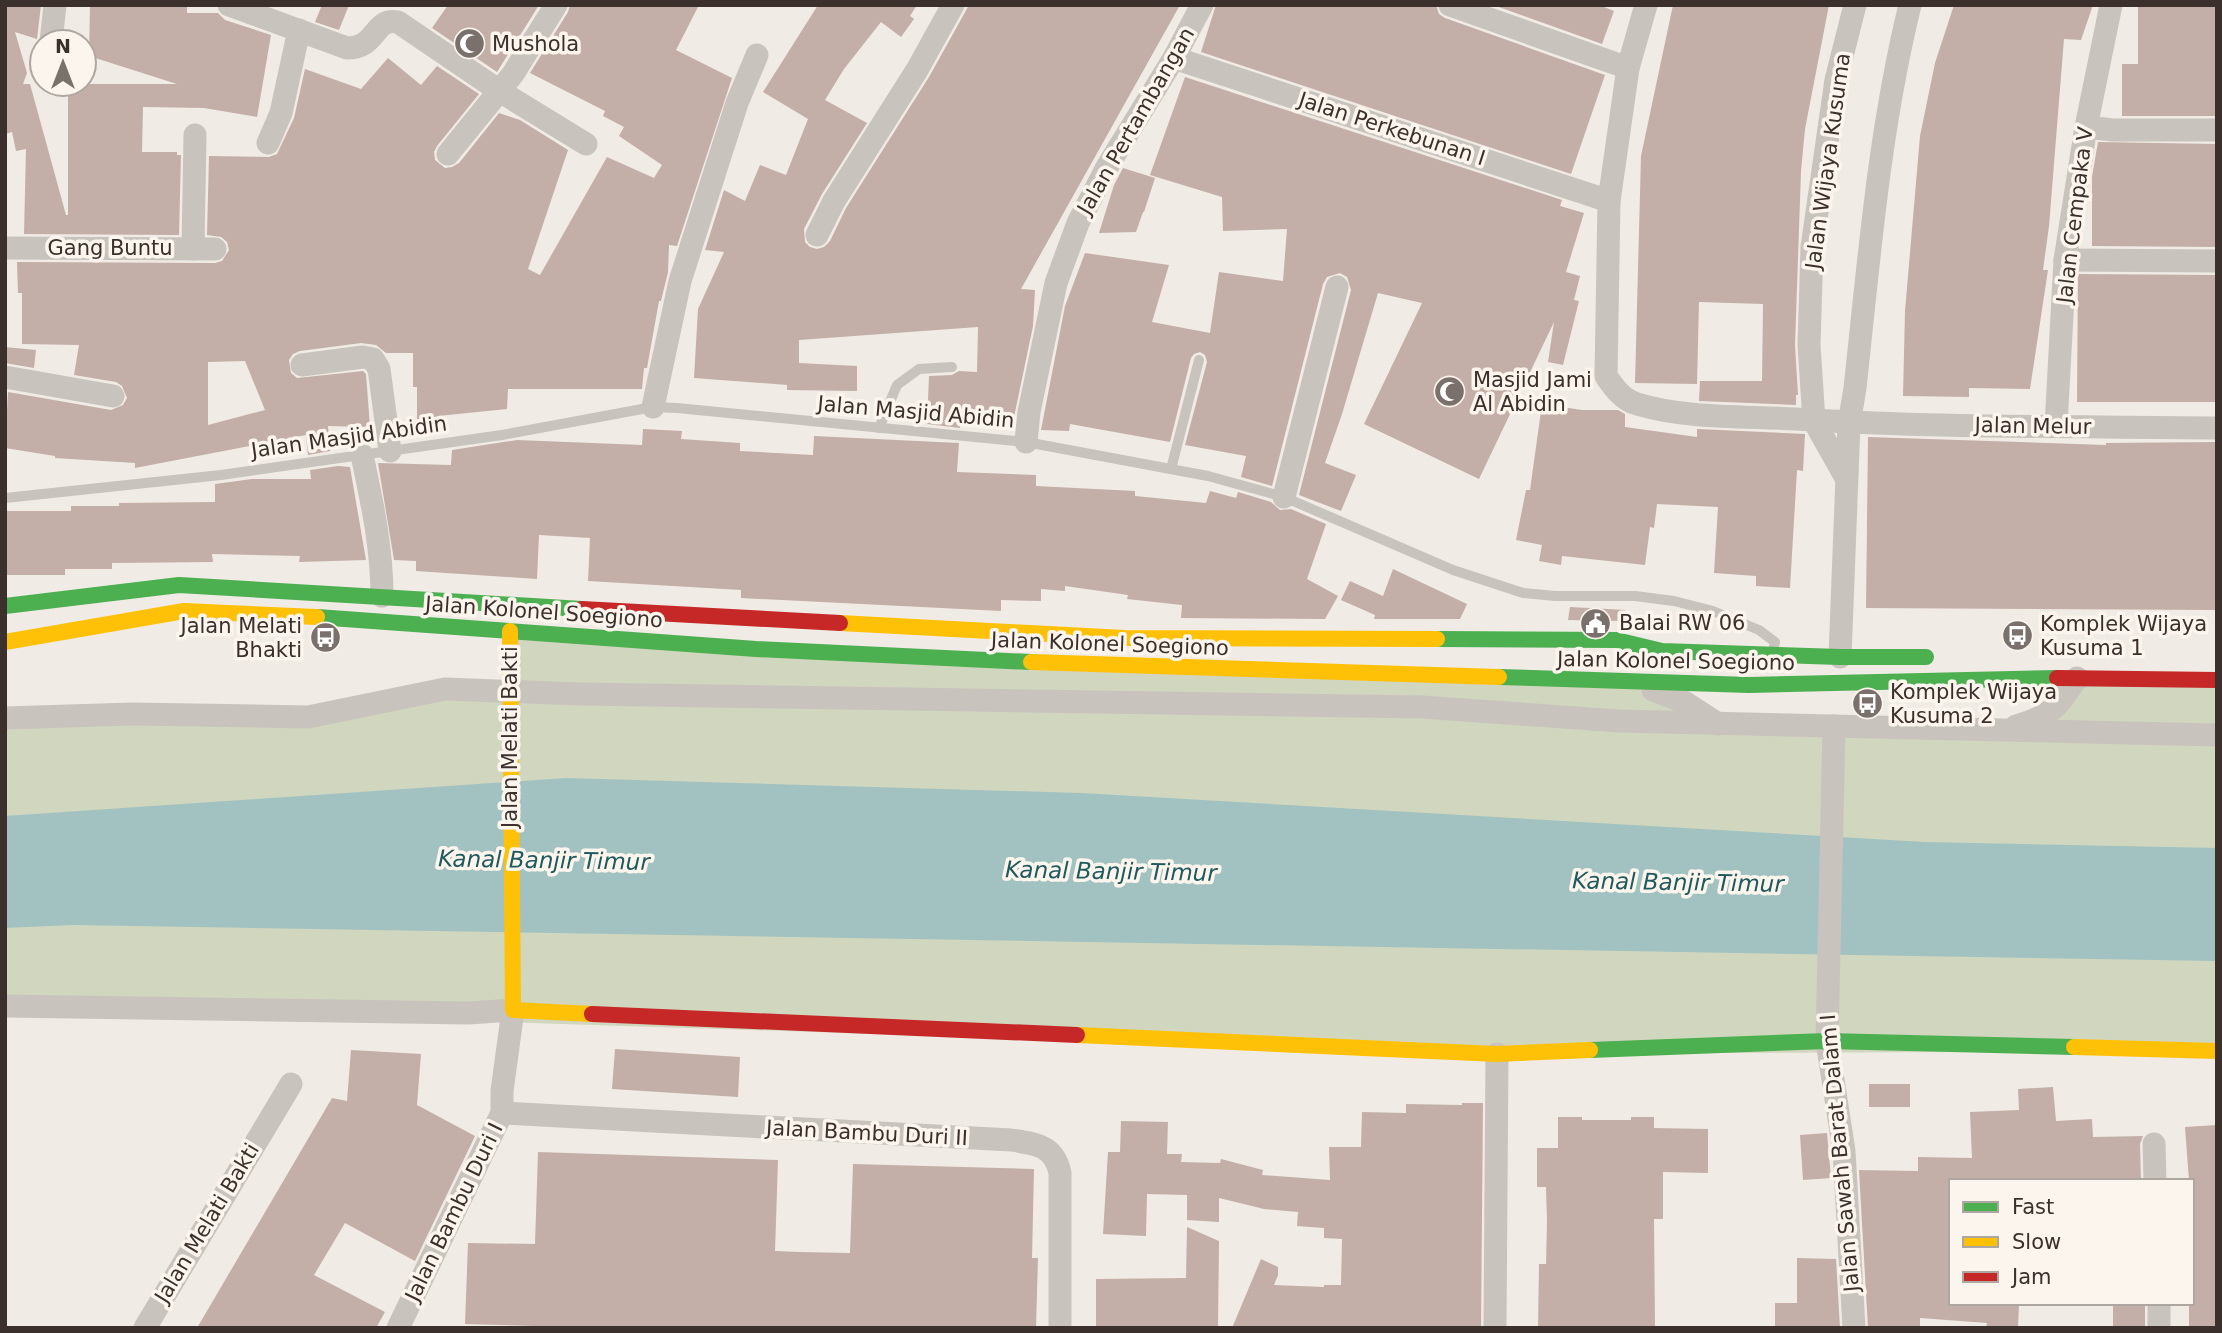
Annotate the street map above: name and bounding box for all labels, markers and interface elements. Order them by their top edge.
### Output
street label: Jalan Pertambangan [1072,23,1199,220]
mosque icon: Mushola [452,27,486,61]
north arrow [28,28,98,98]
place label: Mushola [492,32,579,56]
text: N [55,35,71,57]
street label: Jalan Wijaya Kusuma [1801,51,1855,273]
street label: Jalan Perkebunan I [1294,87,1488,170]
street label: Jalan Cempaka V [2052,125,2098,307]
street label: Gang Buntu [47,236,173,260]
place label: Masjid Jami Al Abidin [1473,368,1592,416]
mosque icon: Masjid Jami Al Abidin [1433,375,1467,409]
street label: Jalan Masjid Abidin [815,391,1015,433]
street label: Jalan Masjid Abidin [248,411,448,463]
street label: Jalan Melur [1973,413,2092,439]
street label: Jalan Kolonel Soegiono [422,592,664,632]
public building icon: Balai RW 06 [1579,606,1613,640]
place label: Balai RW 06 [1619,611,1745,635]
place label: Komplek Wijaya Kusuma 1 [2040,612,2207,660]
place label: Jalan Melati Bhakti [178,614,302,662]
bus stop icon: Komplek Wijaya Kusuma 1 [2000,619,2034,653]
bus stop icon: Jalan Melati Bhakti [308,621,342,655]
street label: Jalan Kolonel Soegiono [989,628,1229,660]
street label: Jalan Melati Bakti [498,646,522,830]
street label: Jalan Kolonel Soegiono [1555,647,1795,675]
place label: Komplek Wijaya Kusuma 2 [1890,680,2057,728]
bus stop icon: Komplek Wijaya Kusuma 2 [1850,687,1884,721]
water label: Kanal Banjir Timur [438,845,652,875]
water label: Kanal Banjir Timur [1005,856,1219,886]
water label: Kanal Banjir Timur [1572,867,1786,897]
street label: Jalan Sawah Barat Dalam I [1816,1013,1864,1295]
street label: Jalan Bambu Duri II [764,1116,968,1150]
street label: Jalan Bambu Duri I [399,1119,508,1307]
street label: Jalan Melati Bakti [149,1139,264,1309]
legend [1949,1179,2194,1305]
text: Fast [2012,1195,2054,1219]
text: Slow [2012,1230,2061,1254]
text: Jam [2010,1265,2052,1289]

